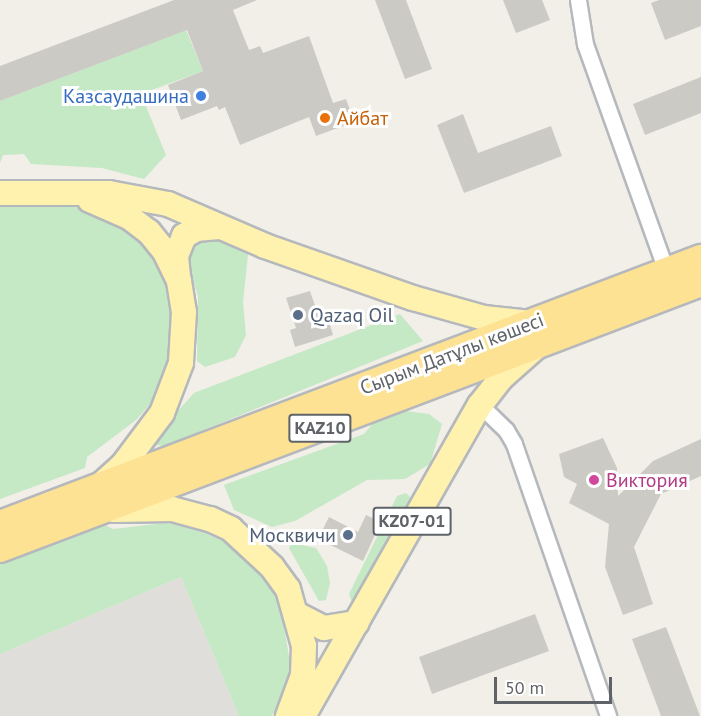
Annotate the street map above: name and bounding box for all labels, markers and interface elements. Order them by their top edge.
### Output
place label: Казсаудашина [63,84,189,108]
marker: Казсаудашина [194,89,208,103]
place label: Айбат [337,106,388,130]
marker: Айбат [318,111,332,125]
place label: Qazaq Oil [310,303,393,327]
marker: Qazaq Oil [291,308,305,322]
street label: Сырым Датұлы көшесі [356,308,548,400]
road number: KAZ10 [287,413,353,443]
place label: Виктория [606,468,688,492]
marker: Виктория [587,473,601,487]
road number: KZ07-01 [372,506,452,536]
place label: Москвичи [249,523,336,547]
marker: Москвичи [341,528,355,542]
scale bar [497,665,616,703]
text: 50 m [505,676,544,699]

